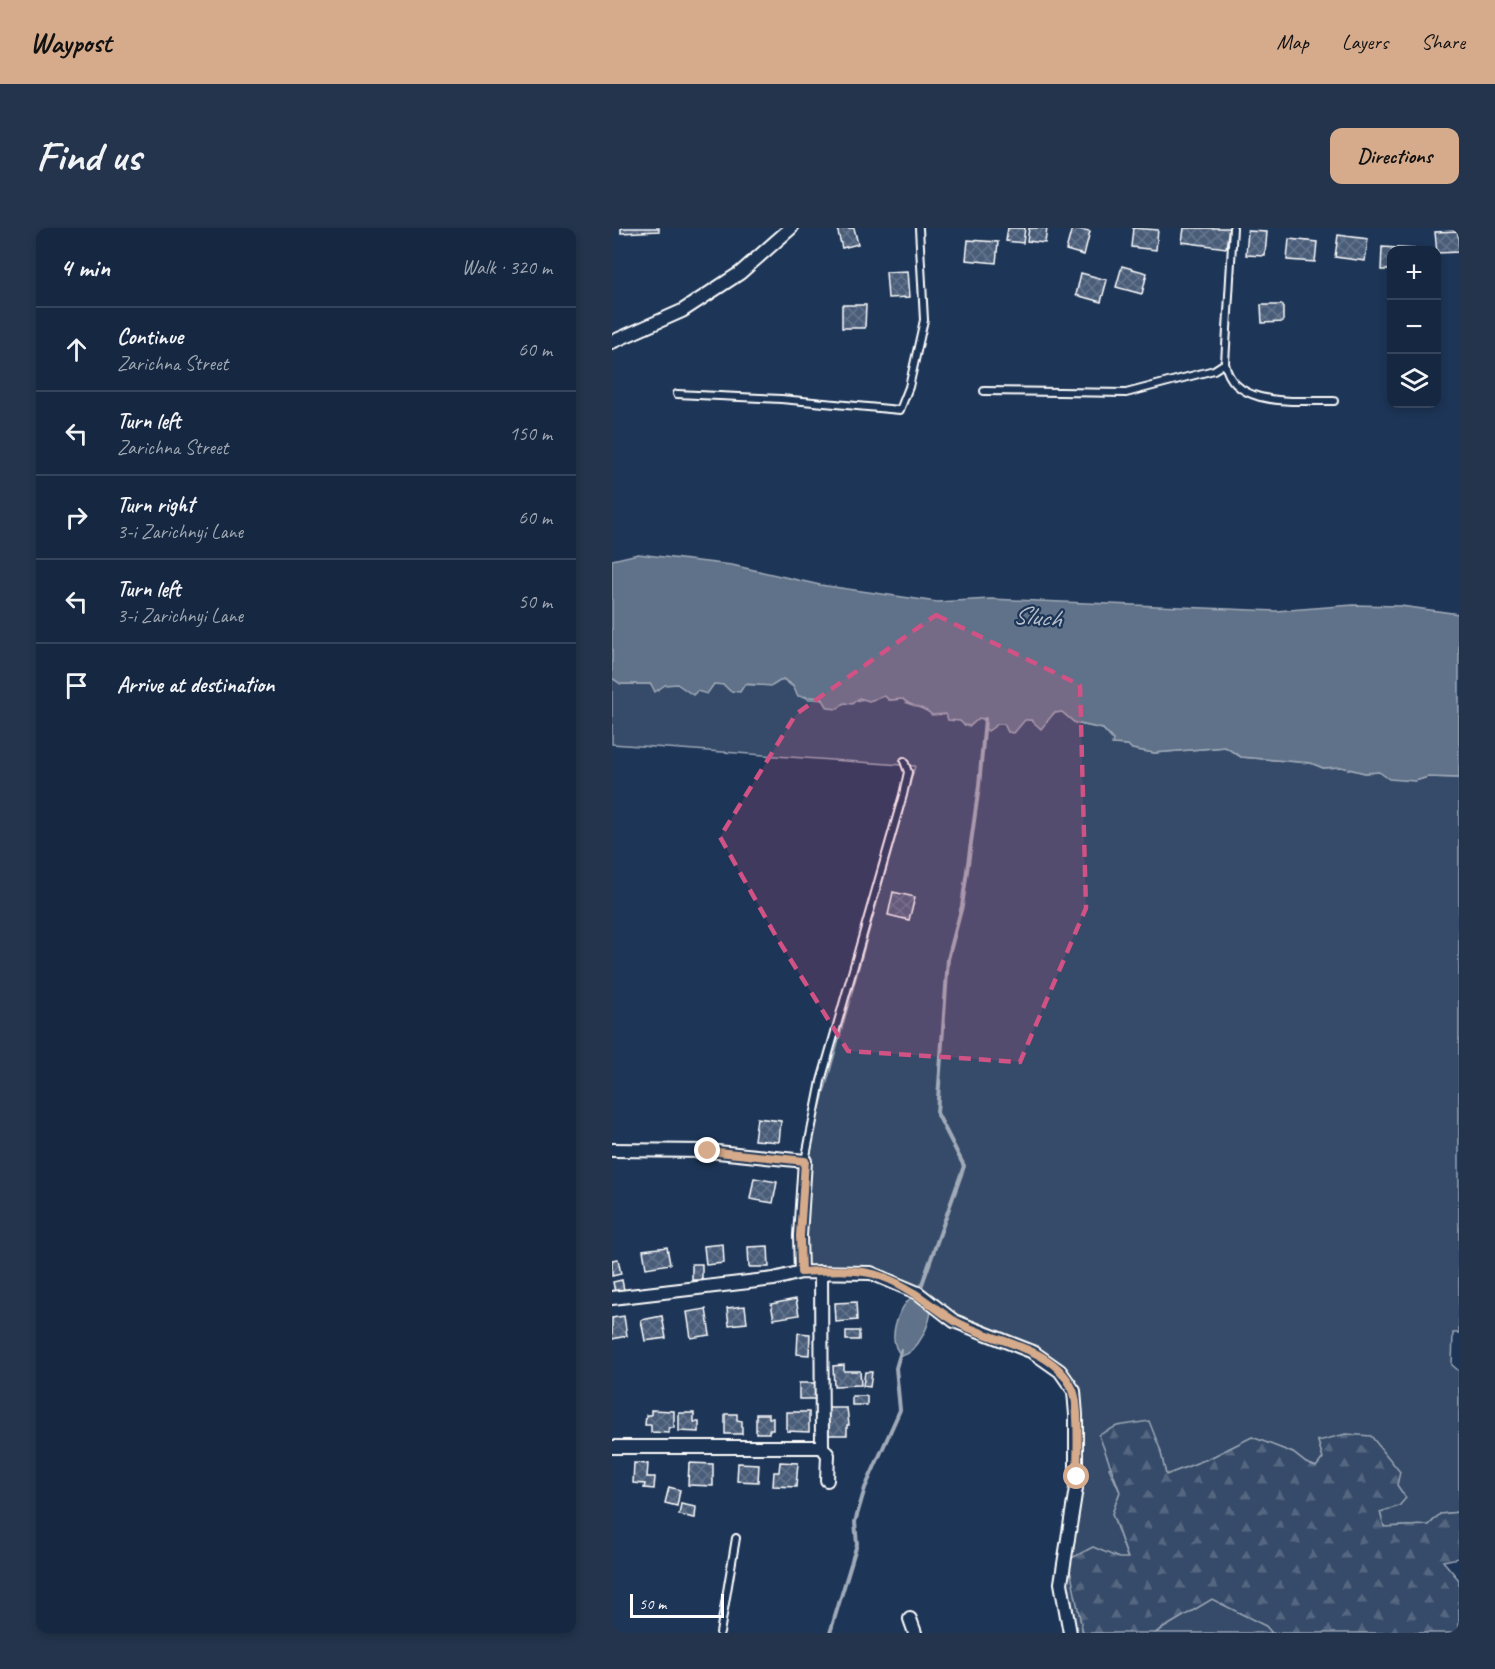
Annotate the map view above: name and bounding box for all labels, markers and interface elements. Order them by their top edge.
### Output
text: Waypost [30,25,111,60]
text: Map [1276,29,1309,55]
text: Layers [1342,29,1388,55]
text: Share [1421,29,1465,55]
button: Directions [1330,128,1459,184]
text: Find us [36,130,141,183]
map controls [1387,246,1441,408]
button: + [1387,246,1441,300]
text: 4 min [60,251,110,284]
text: Walk · 320 m [462,255,552,280]
button: − [1387,300,1441,354]
text: Continue [117,323,183,351]
icon: ahead [60,333,93,366]
text: 60 m [518,337,552,362]
text: Zarichna Street [117,351,228,376]
button: layers [1387,354,1441,408]
text: Turn left [117,407,181,435]
icon: left [60,417,93,450]
text: 150 m [509,421,552,446]
text: Zarichna Street [117,435,228,460]
text: Turn right [117,491,194,519]
icon: right [60,501,93,534]
text: 60 m [518,505,552,530]
text: 3-i Zarichnyi Lane [117,519,243,544]
text: Turn left [117,575,181,603]
icon: left [60,585,93,618]
text: 50 m [518,589,552,614]
water label: Sluch [1012,598,1065,635]
text: 3-i Zarichnyi Lane [117,603,243,628]
icon: arrive [60,669,93,702]
text: Arrive at destination [117,671,274,699]
route end [694,1137,720,1163]
route start [1063,1463,1089,1489]
scale bar [630,1591,724,1618]
text: 50 m [639,1594,666,1614]

